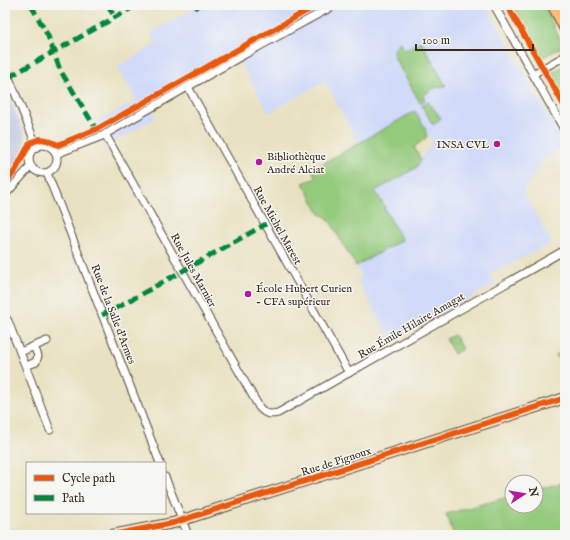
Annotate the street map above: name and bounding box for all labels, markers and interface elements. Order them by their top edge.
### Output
scale bar [416,26,533,52]
text: 100 m [422,33,450,48]
place label: INSA CVL [437,138,489,152]
marker: INSA CVL [492,139,502,149]
place label: Bibliothèque André Alciat [266,150,326,177]
marker: Bibliothèque André Alciat [254,157,264,167]
street label: Rue Michel Marest [250,184,305,267]
street label: Rue Jules Marnier [167,231,219,310]
street label: Rue de la Salle d'Armes [88,262,139,366]
place label: École Hubert Curien - CFA supérieur [256,282,352,309]
marker: École Hubert Curien - CFA supérieur [243,289,253,299]
street label: Rue Émile Hilaire Amagat [356,290,467,362]
street label: Rue de Pignoux [299,444,374,480]
legend [26,462,166,514]
text: Cycle path [62,471,116,487]
north arrow [504,474,544,514]
text: N [525,485,541,499]
text: Path [62,491,85,506]

